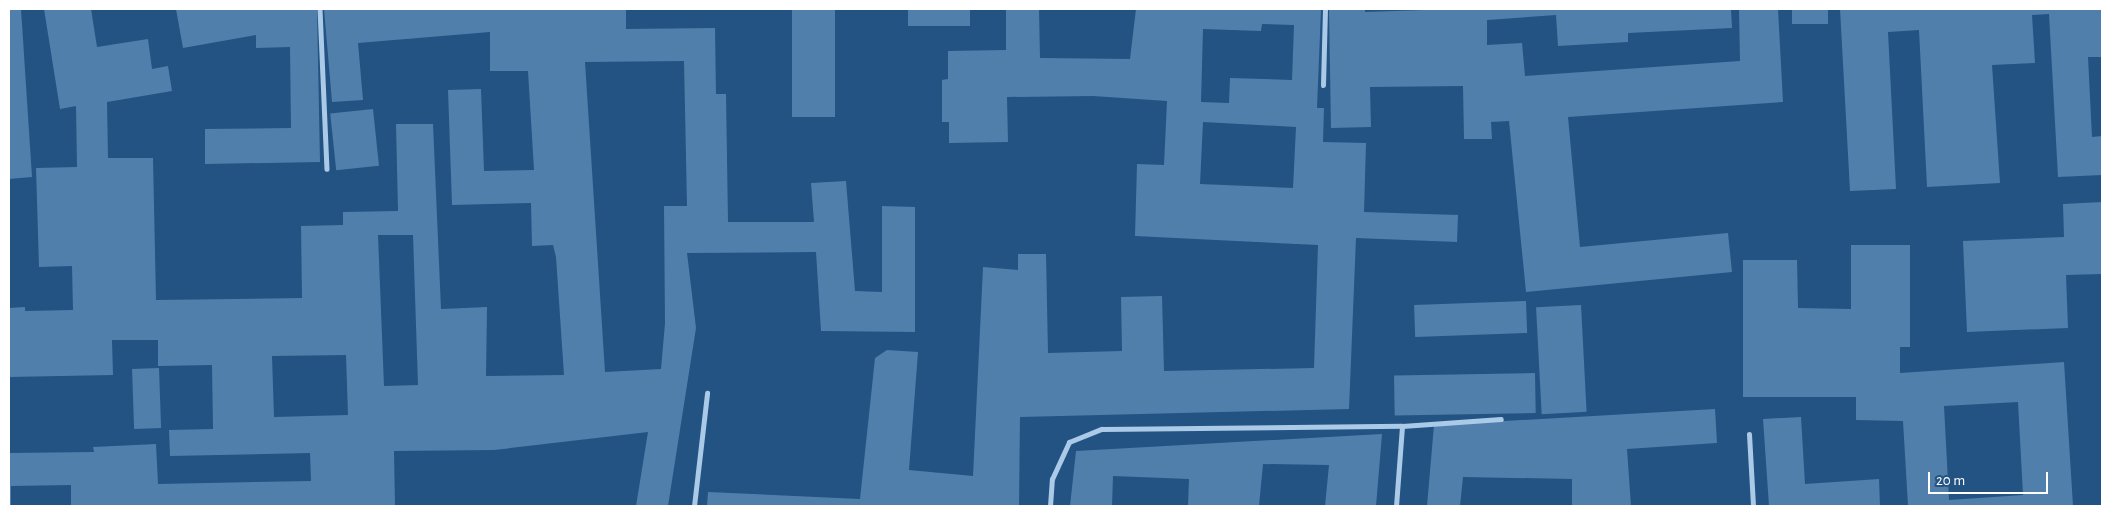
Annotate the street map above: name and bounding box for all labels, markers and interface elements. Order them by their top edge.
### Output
scale bar [1931,462,2051,494]
text: 20 m [1936,473,1965,488]

